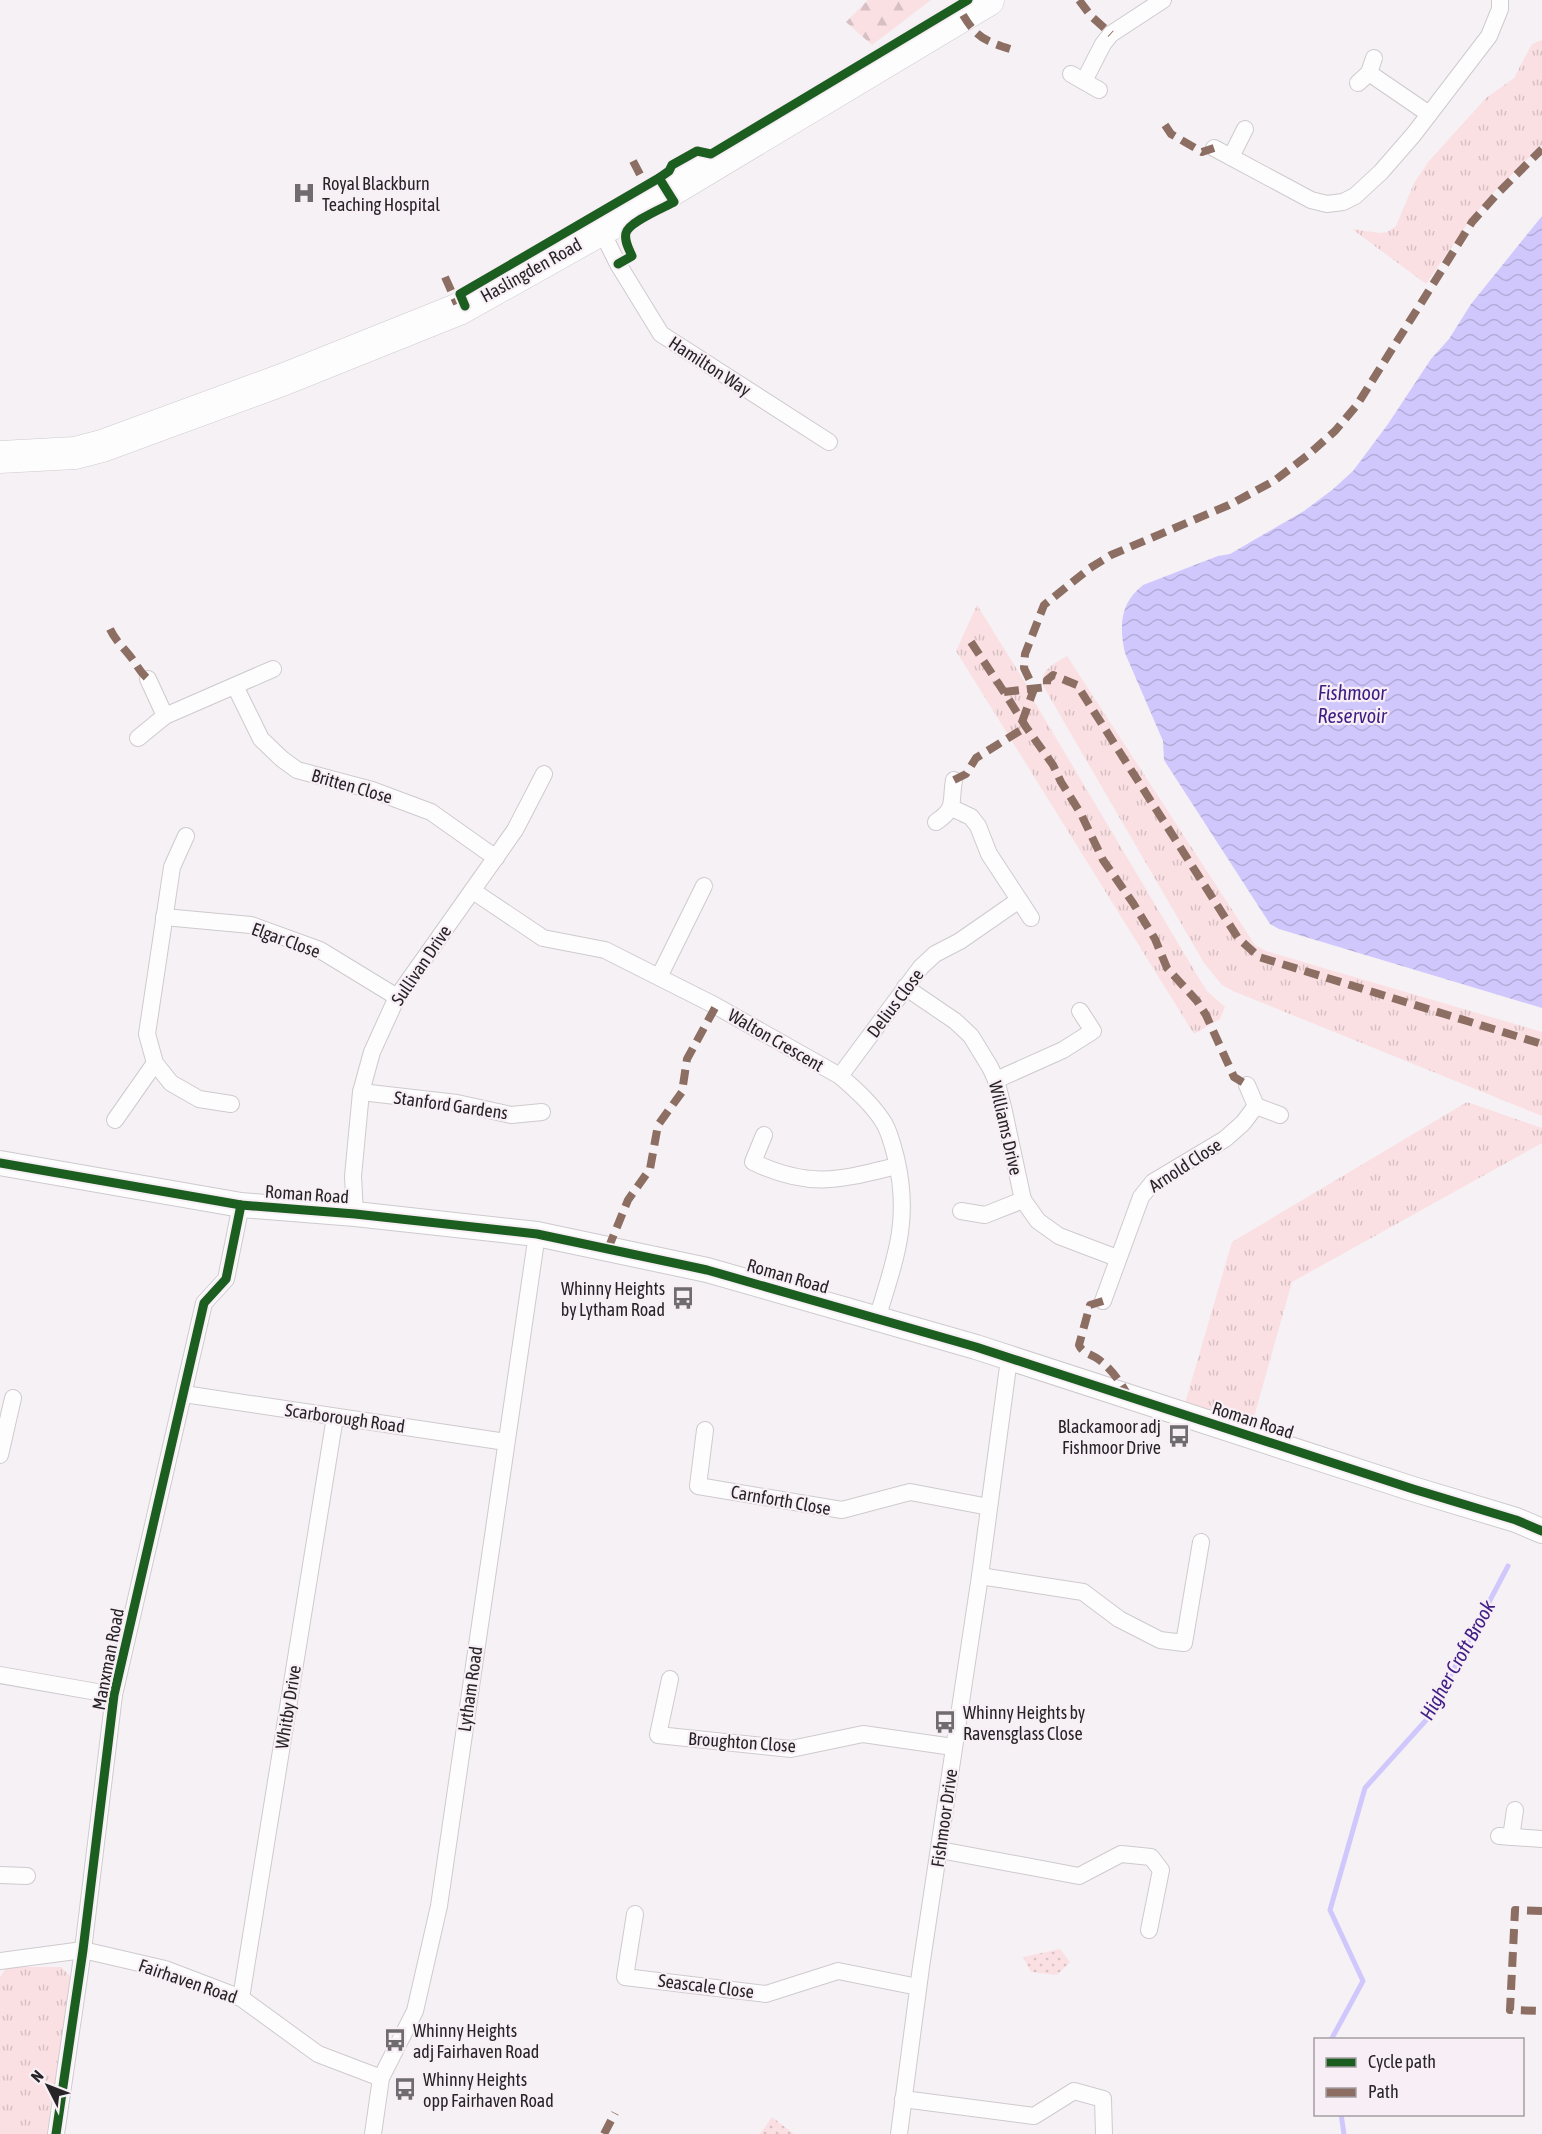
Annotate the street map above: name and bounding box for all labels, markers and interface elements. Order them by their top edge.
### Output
place label: Royal Blackburn Teaching Hospital [322,173,440,215]
hospital icon: Royal Blackburn Teaching Hospital [291,180,317,206]
street label: Haslingden Road [477,234,585,306]
street label: Hamilton Way [665,332,755,400]
water label: Fishmoor Reservoir [1317,681,1388,727]
street label: Britten Close [309,764,395,808]
street label: Elgar Close [249,918,323,962]
street label: Sullivan Drive [387,921,455,1009]
street label: Delius Close [862,965,928,1041]
street label: Walton Crescent [724,1004,828,1076]
street label: Williams Drive [985,1079,1027,1177]
street label: Stanford Gardens [393,1087,509,1123]
street label: Arnold Close [1145,1134,1225,1196]
street label: Roman Road [264,1181,350,1207]
street label: Roman Road [745,1254,831,1298]
place label: Whinny Heights by Lytham Road [561,1278,665,1320]
bus stop icon: Whinny Heights by Lytham Road [670,1285,696,1311]
street label: Roman Road [1210,1397,1296,1443]
street label: Scarborough Road [284,1399,406,1437]
place label: Blackamoor adj Fishmoor Drive [1058,1416,1161,1458]
bus stop icon: Blackamoor adj Fishmoor Drive [1166,1423,1192,1449]
street label: Carnforth Close [729,1481,833,1519]
water label: Higher Croft Brook [1415,1596,1499,1724]
street label: Manxman Road [88,1606,128,1712]
street label: Lytham Road [454,1645,486,1733]
street label: Whitby Drive [271,1664,305,1750]
place label: Whinny Heights by Ravensglass Close [963,1702,1085,1744]
bus stop icon: Whinny Heights by Ravensglass Close [932,1709,958,1735]
street label: Broughton Close [687,1728,797,1756]
street label: Fishmoor Drive [927,1767,961,1869]
street label: Fairhaven Road [136,1954,240,2008]
street label: Seascale Close [657,1970,755,2002]
place label: Whinny Heights adj Fairhaven Road [413,2020,539,2062]
bus stop icon: Whinny Heights adj Fairhaven Road [382,2027,408,2053]
legend [1314,2038,1524,2116]
text: Cycle path [1368,2051,1436,2072]
north arrow [18,2056,78,2116]
text: N [27,2066,47,2085]
place label: Whinny Heights opp Fairhaven Road [423,2069,554,2111]
bus stop icon: Whinny Heights opp Fairhaven Road [392,2076,418,2102]
text: Path [1368,2081,1399,2102]

